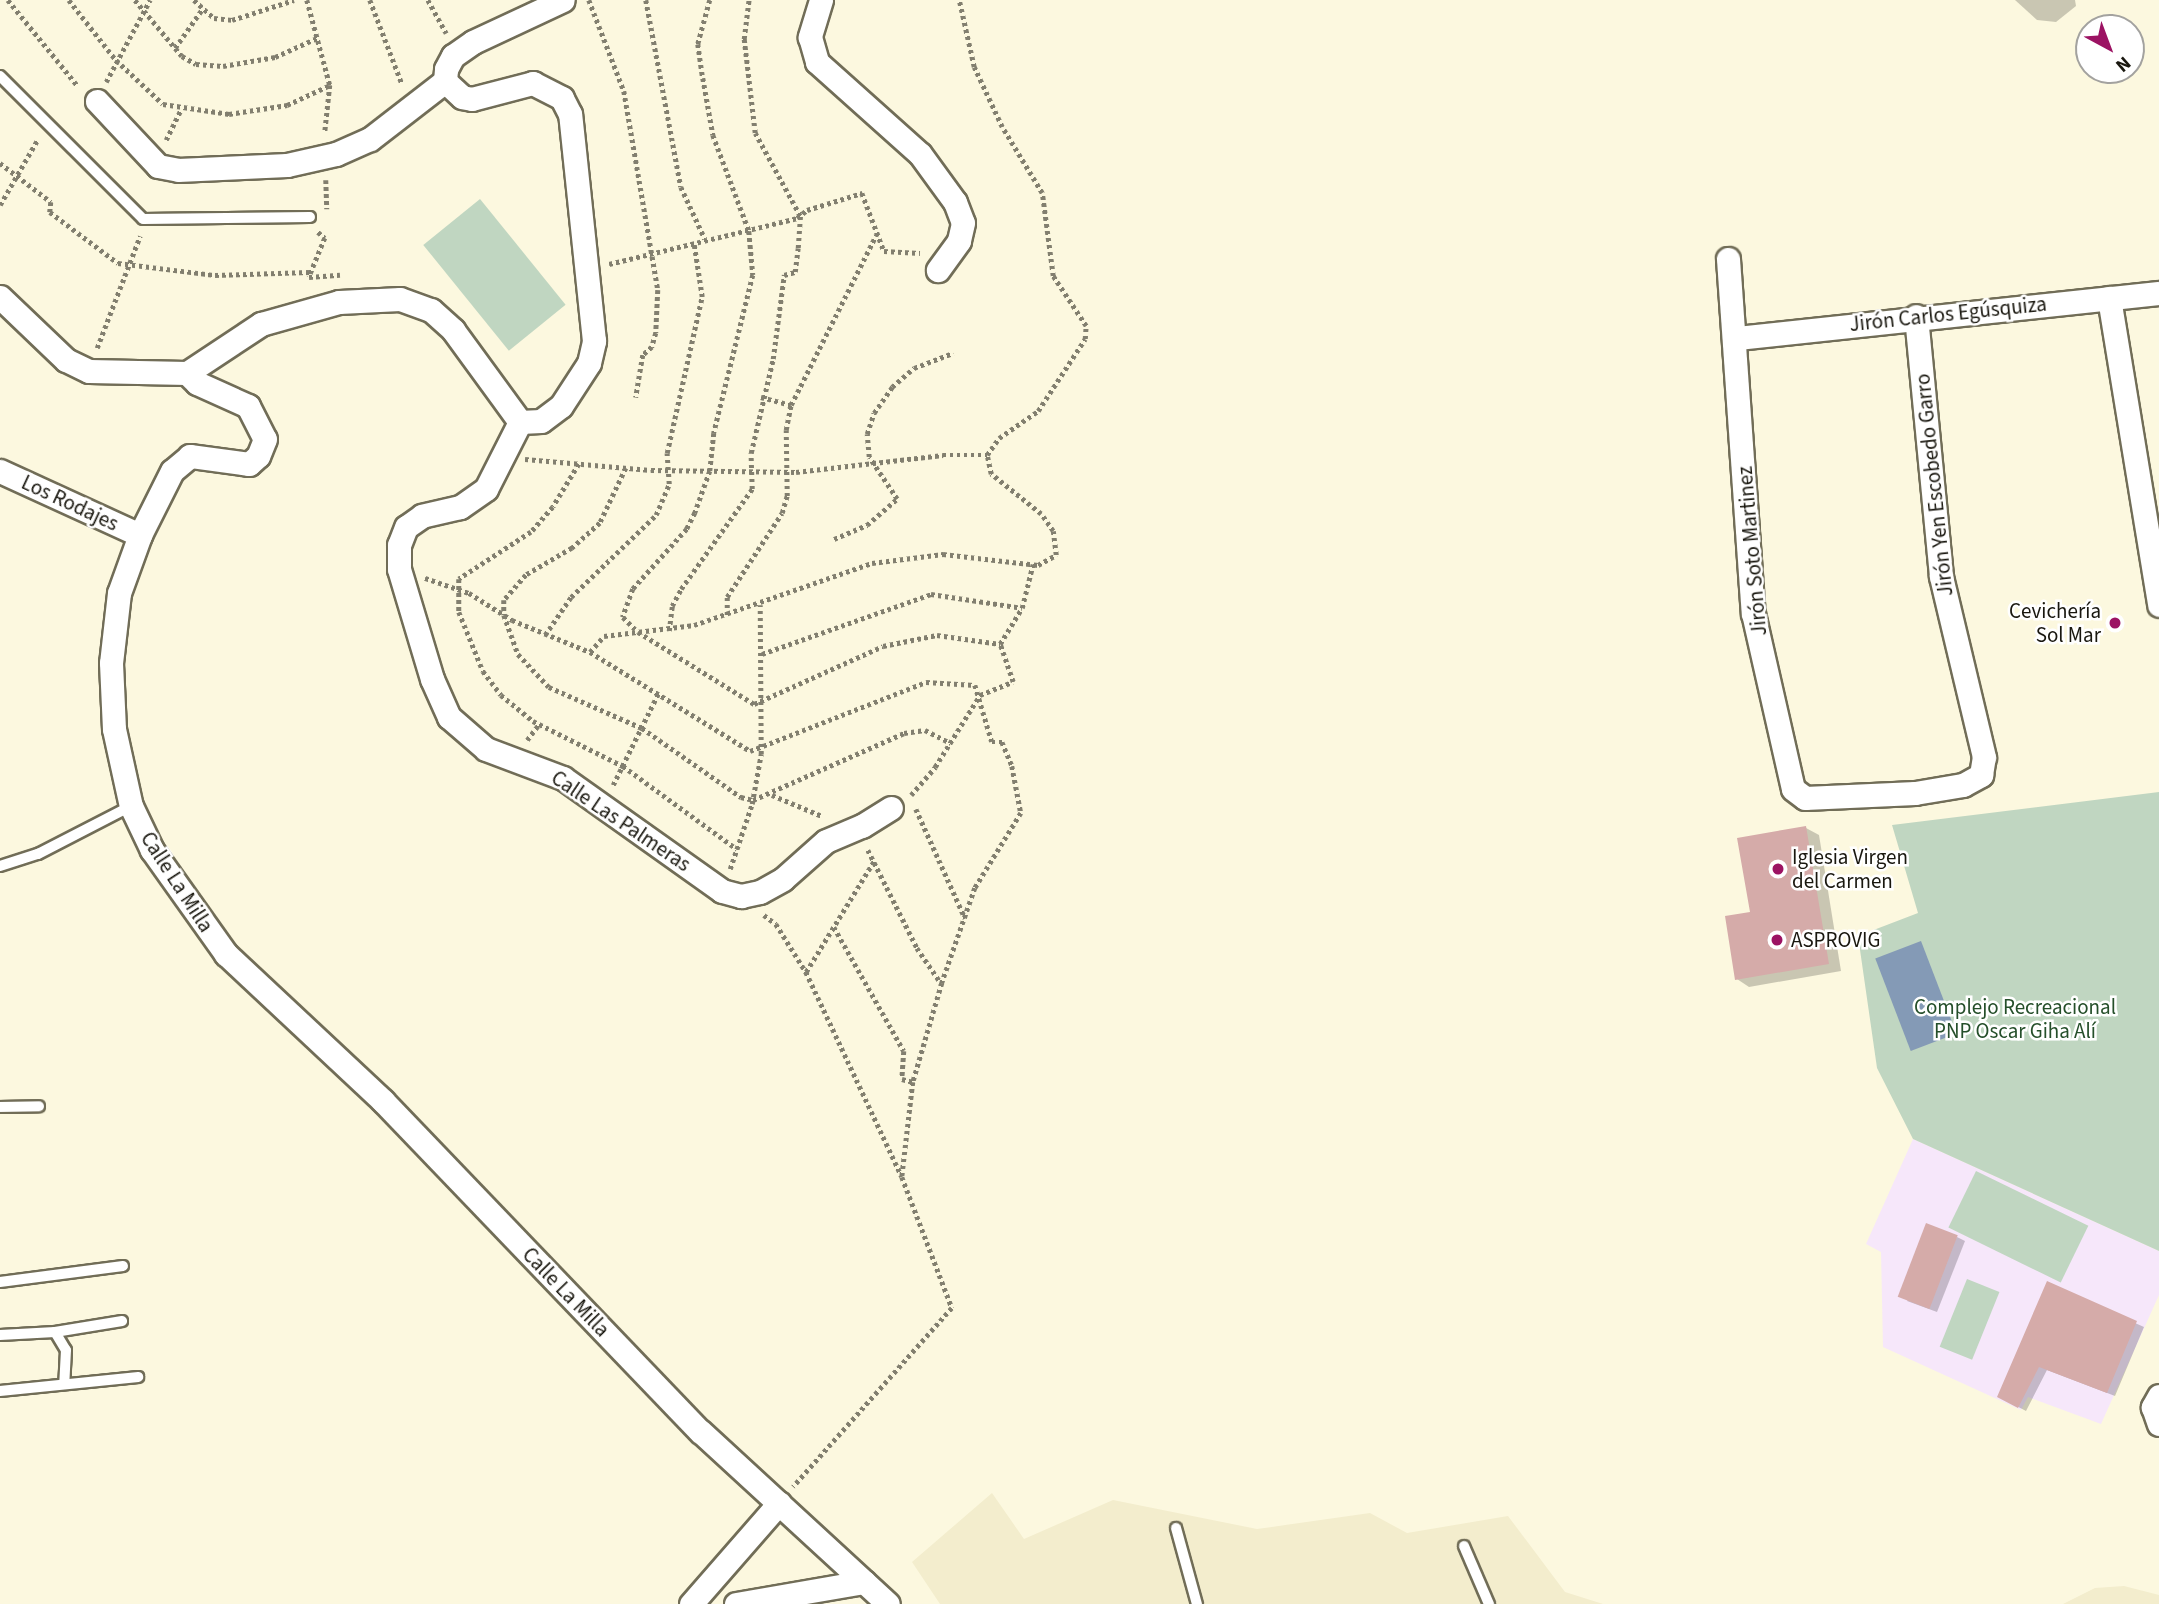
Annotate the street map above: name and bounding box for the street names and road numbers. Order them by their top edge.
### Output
street label: Jirón Carlos Egúsquiza [1848,291,2048,337]
street label: Jirón Yen Escobedo Garro [1910,373,1958,597]
street label: Jirón Soto Martinez [1732,465,1772,637]
street label: Los Rodajes [18,470,122,536]
street label: Calle Las Palmeras [547,765,695,877]
street label: Calle La Milla [135,827,219,937]
street label: Calle La Milla [517,1242,615,1342]

